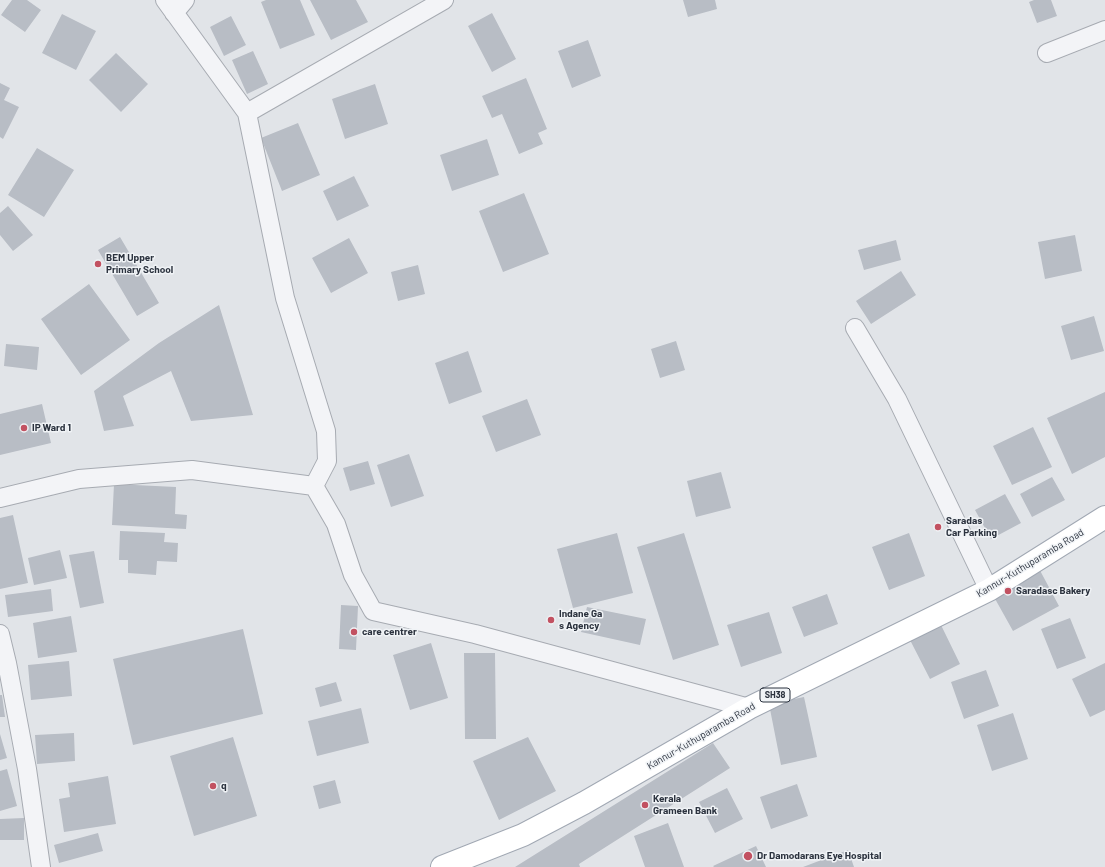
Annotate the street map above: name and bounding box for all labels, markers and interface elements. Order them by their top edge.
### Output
place label: BEM Upper Primary School [106,252,173,276]
marker: BEM Upper Primary School [93,259,103,269]
place label: IP Ward 1 [32,422,71,434]
marker: IP Ward 1 [19,423,29,433]
place label: Saradas Car Parking [946,515,997,538]
marker: Saradas Car Parking [933,522,943,532]
street label: Kannur-Kuthuparamba Road [974,526,1086,600]
place label: Saradasc Bakery [1016,585,1090,597]
marker: Saradasc Bakery [1003,586,1013,596]
place label: Indane Ga s Agency [559,608,602,632]
marker: Indane Ga s Agency [546,615,556,625]
place label: care centrer [362,626,417,638]
marker: care centrer [349,627,359,637]
road number: SH38 [760,688,790,702]
street label: Kannur-Kuthuparamba Road [645,700,757,772]
place label: q [221,780,227,792]
marker: q [208,781,218,791]
place label: Kerala Grameen Bank [653,793,717,816]
marker: Kerala Grameen Bank [640,800,650,810]
marker: Dr Damodarans Eye Hospital [742,850,754,862]
place label: Dr Damodarans Eye Hospital [757,850,881,862]

